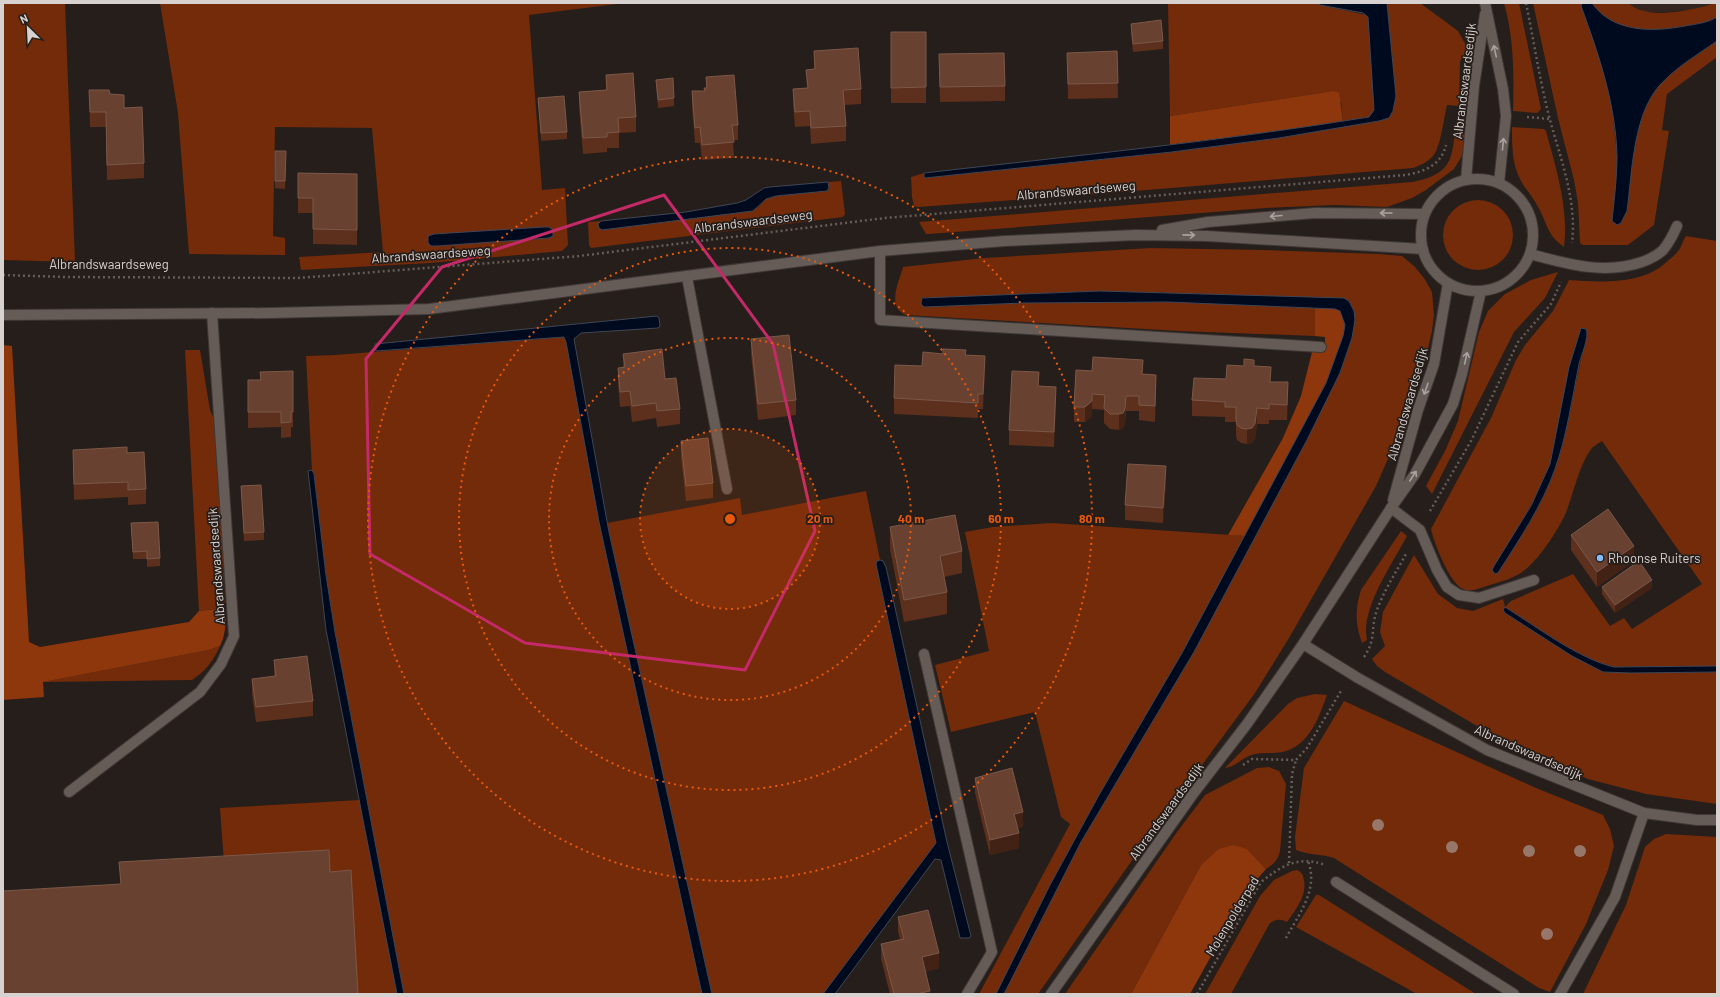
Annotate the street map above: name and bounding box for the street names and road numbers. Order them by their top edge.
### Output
street label: Albrandswaardsedijk [1449,22,1479,140]
street label: Albrandswaardseweg [1016,177,1136,203]
street label: Albrandswaardseweg [693,206,813,236]
street label: Albrandswaardseweg [371,242,491,266]
street label: Albrandswaardseweg [49,256,169,272]
street label: Albrandswaardsedijk [1383,345,1431,462]
street label: Albrandswaardsedijk [204,507,228,625]
street label: Albrandswaardsedijk [1472,721,1586,783]
street label: Albrandswaardsedijk [1125,759,1207,863]
street label: Molenpolderpad [1202,873,1262,959]

